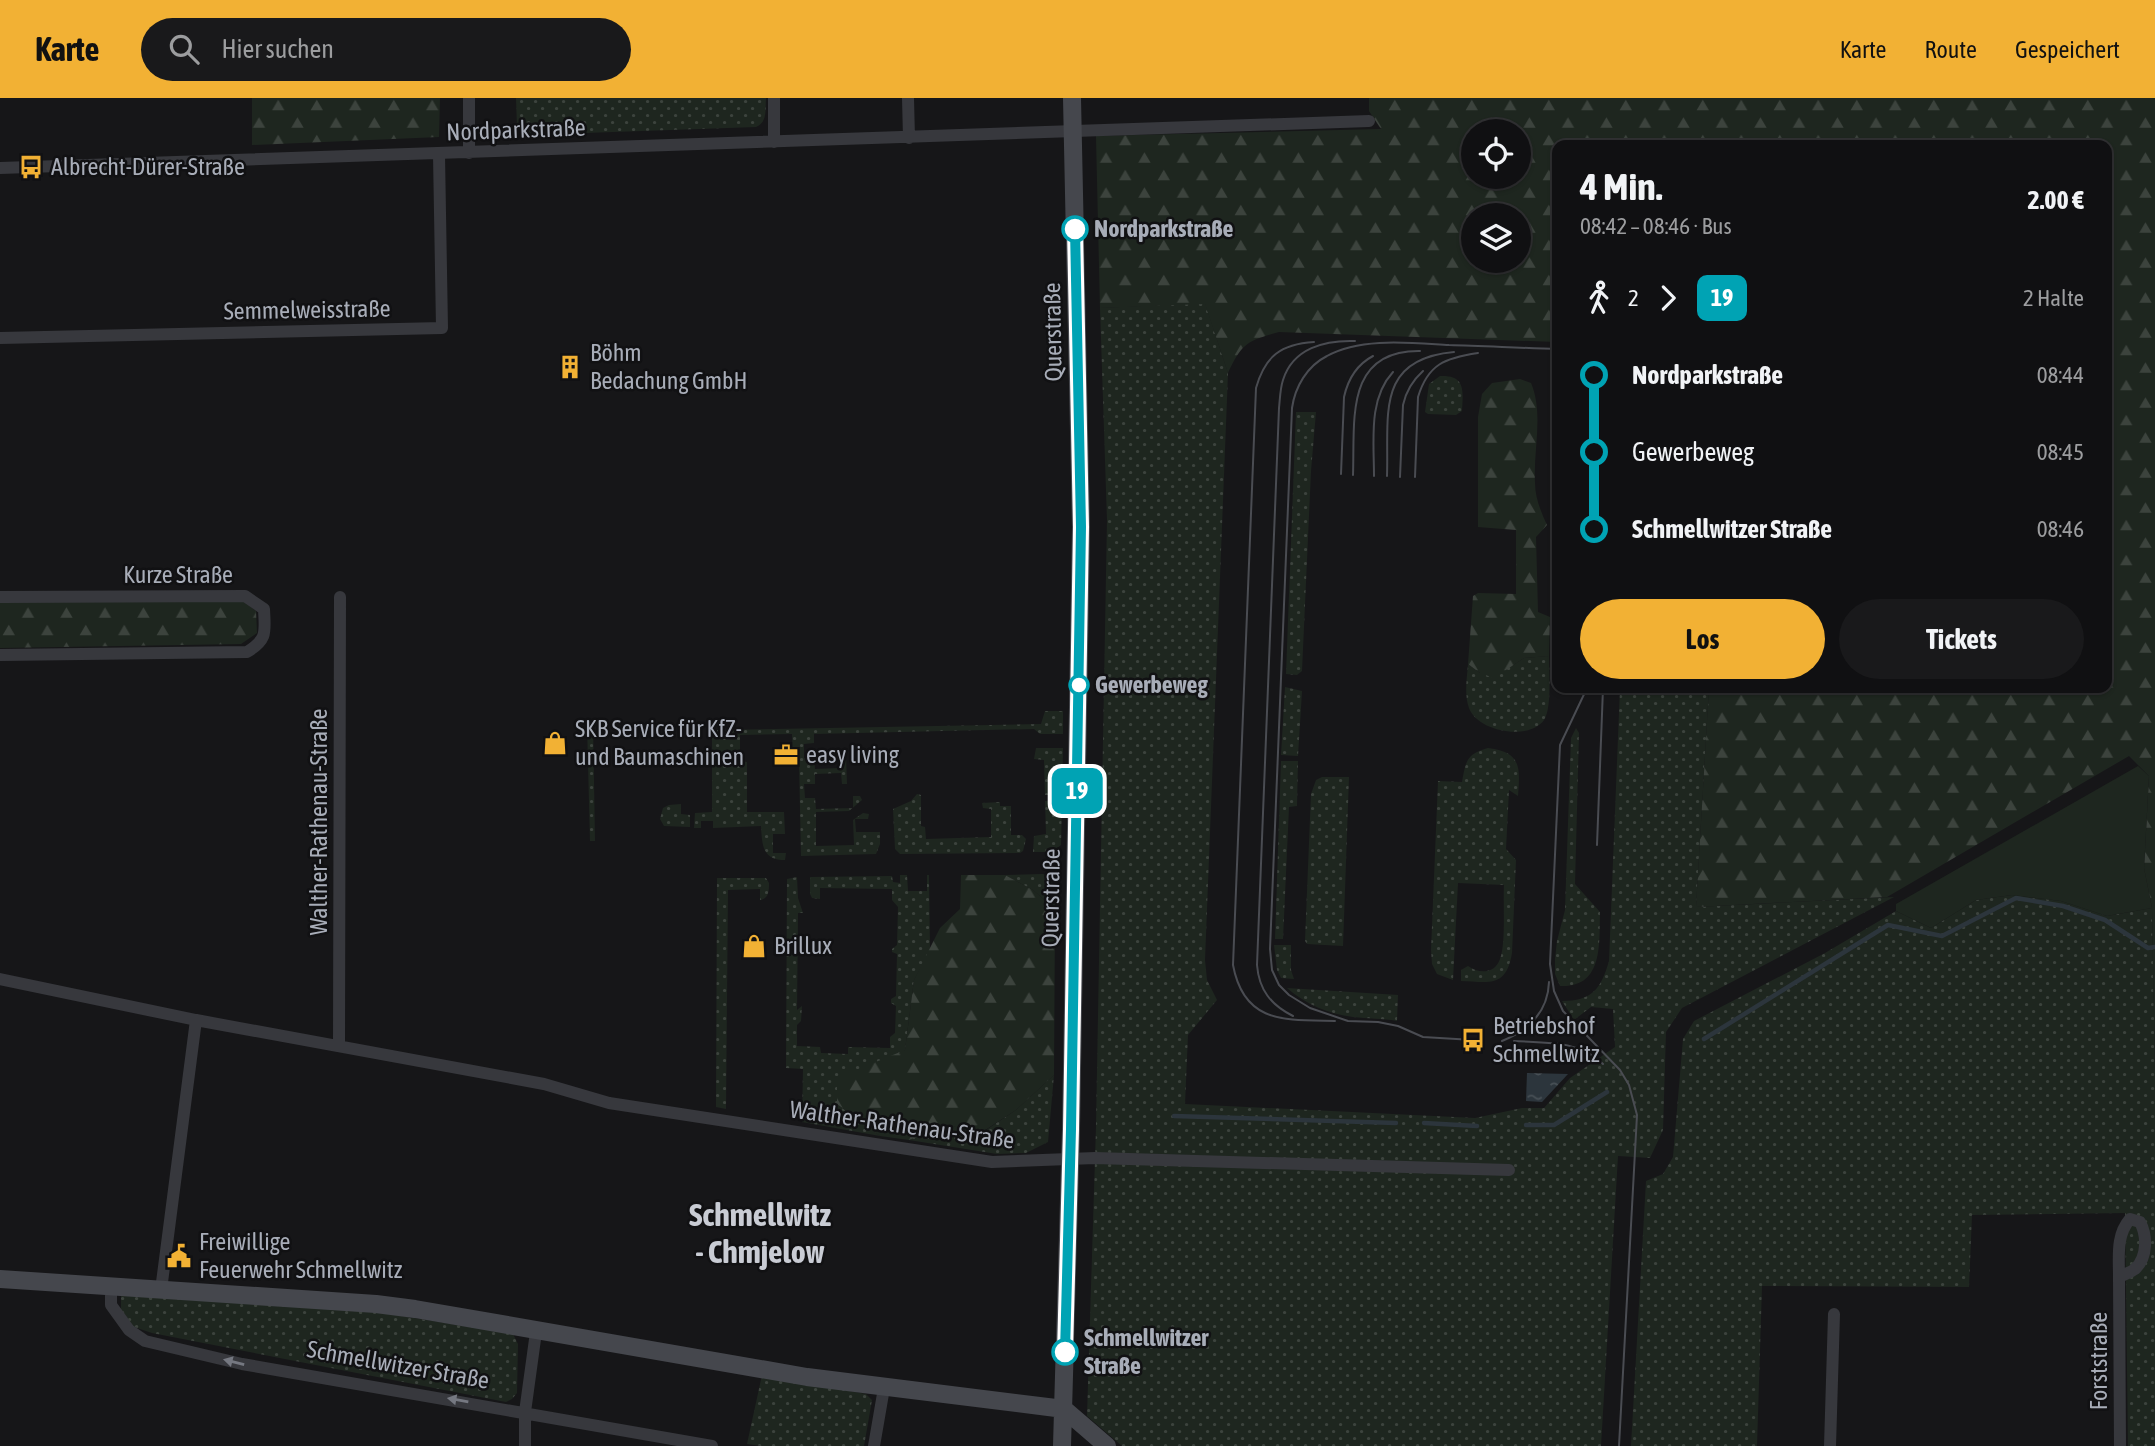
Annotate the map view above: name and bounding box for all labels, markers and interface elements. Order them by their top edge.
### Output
search box [141,18,631,81]
text: Karte [35,30,99,68]
icon: search [165,30,203,68]
text: Hier suchen [221,34,334,64]
text: Karte [1840,36,1886,63]
text: Route [1924,36,1977,63]
text: Gespeichert [2015,36,2120,63]
street label: Nordparkstraße [446,114,586,145]
map controls [1461,119,1531,273]
button: locate [1461,119,1531,189]
bus stop icon: Albrecht-Dürer-Straße [17,153,45,181]
place label: Albrecht-Dürer-Straße [51,153,245,180]
text: 4 Min. [1580,165,1662,208]
text: 2.00 € [2027,185,2084,215]
button: layers [1461,203,1531,273]
text: 08:42 – 08:46 · Bus [1580,213,1732,239]
place label: Nordparkstraße [1094,215,1233,242]
marker: Nordparkstraße [1062,216,1088,242]
icon: walk [1580,279,1618,317]
icon: forward [1649,279,1687,317]
street label: Querstraße [1038,282,1067,382]
text: 19 [1711,284,1733,311]
text: 2 [1628,285,1639,311]
text: 2 Halte [2023,285,2084,311]
street label: Semmelweisstraße [223,295,391,324]
place label: Böhm Bedachung GmbH [590,339,747,394]
building icon: Böhm Bedachung GmbH [556,353,584,381]
text: Nordparkstraße [1632,360,1783,390]
text: 08:44 [2037,362,2084,388]
text: Gewerbeweg [1632,437,1754,467]
text: 08:45 [2037,439,2084,465]
text: Schmellwitzer Straße [1632,514,1832,544]
text: 08:46 [2037,516,2084,542]
street label: Kurze Straße [123,561,233,588]
button: Los [1580,599,1825,679]
button: Tickets [1839,599,2084,679]
place label: Gewerbeweg [1095,671,1208,698]
marker: Gewerbeweg [1069,675,1089,695]
street label: Walther-Rathenau-Straße [305,709,332,935]
place label: SKB Service für KfZ- und Baumaschinen [575,715,744,770]
shop icon: SKB Service für KfZ- und Baumaschinen [541,729,569,757]
office icon: easy living [772,741,800,769]
place label: easy living [806,741,900,768]
line badge: 19 [1046,768,1108,814]
text: 19 [1066,777,1088,804]
street label: Querstraße [1036,848,1065,948]
shop icon: Brillux [740,932,768,960]
place label: Brillux [774,932,832,959]
place label: Betriebshof Schmellwitz [1493,1012,1600,1067]
bus stop icon: Betriebshof Schmellwitz [1459,1026,1487,1054]
street label: Walther-Rathenau-Straße [788,1095,1016,1154]
district label: Schmellwitz - Chmjelow [689,1196,832,1270]
place label: Freiwillige Feuerwehr Schmellwitz [199,1228,403,1283]
public building icon: Freiwillige Feuerwehr Schmellwitz [165,1242,193,1270]
street label: Forststraße [2085,1312,2112,1410]
place label: Schmellwitzer Straße [1084,1324,1209,1379]
street label: Schmellwitzer Straße [305,1335,491,1394]
marker: Schmellwitzer Straße [1052,1339,1078,1365]
one-way arrow [223,1356,245,1367]
one-way arrow [447,1394,469,1405]

